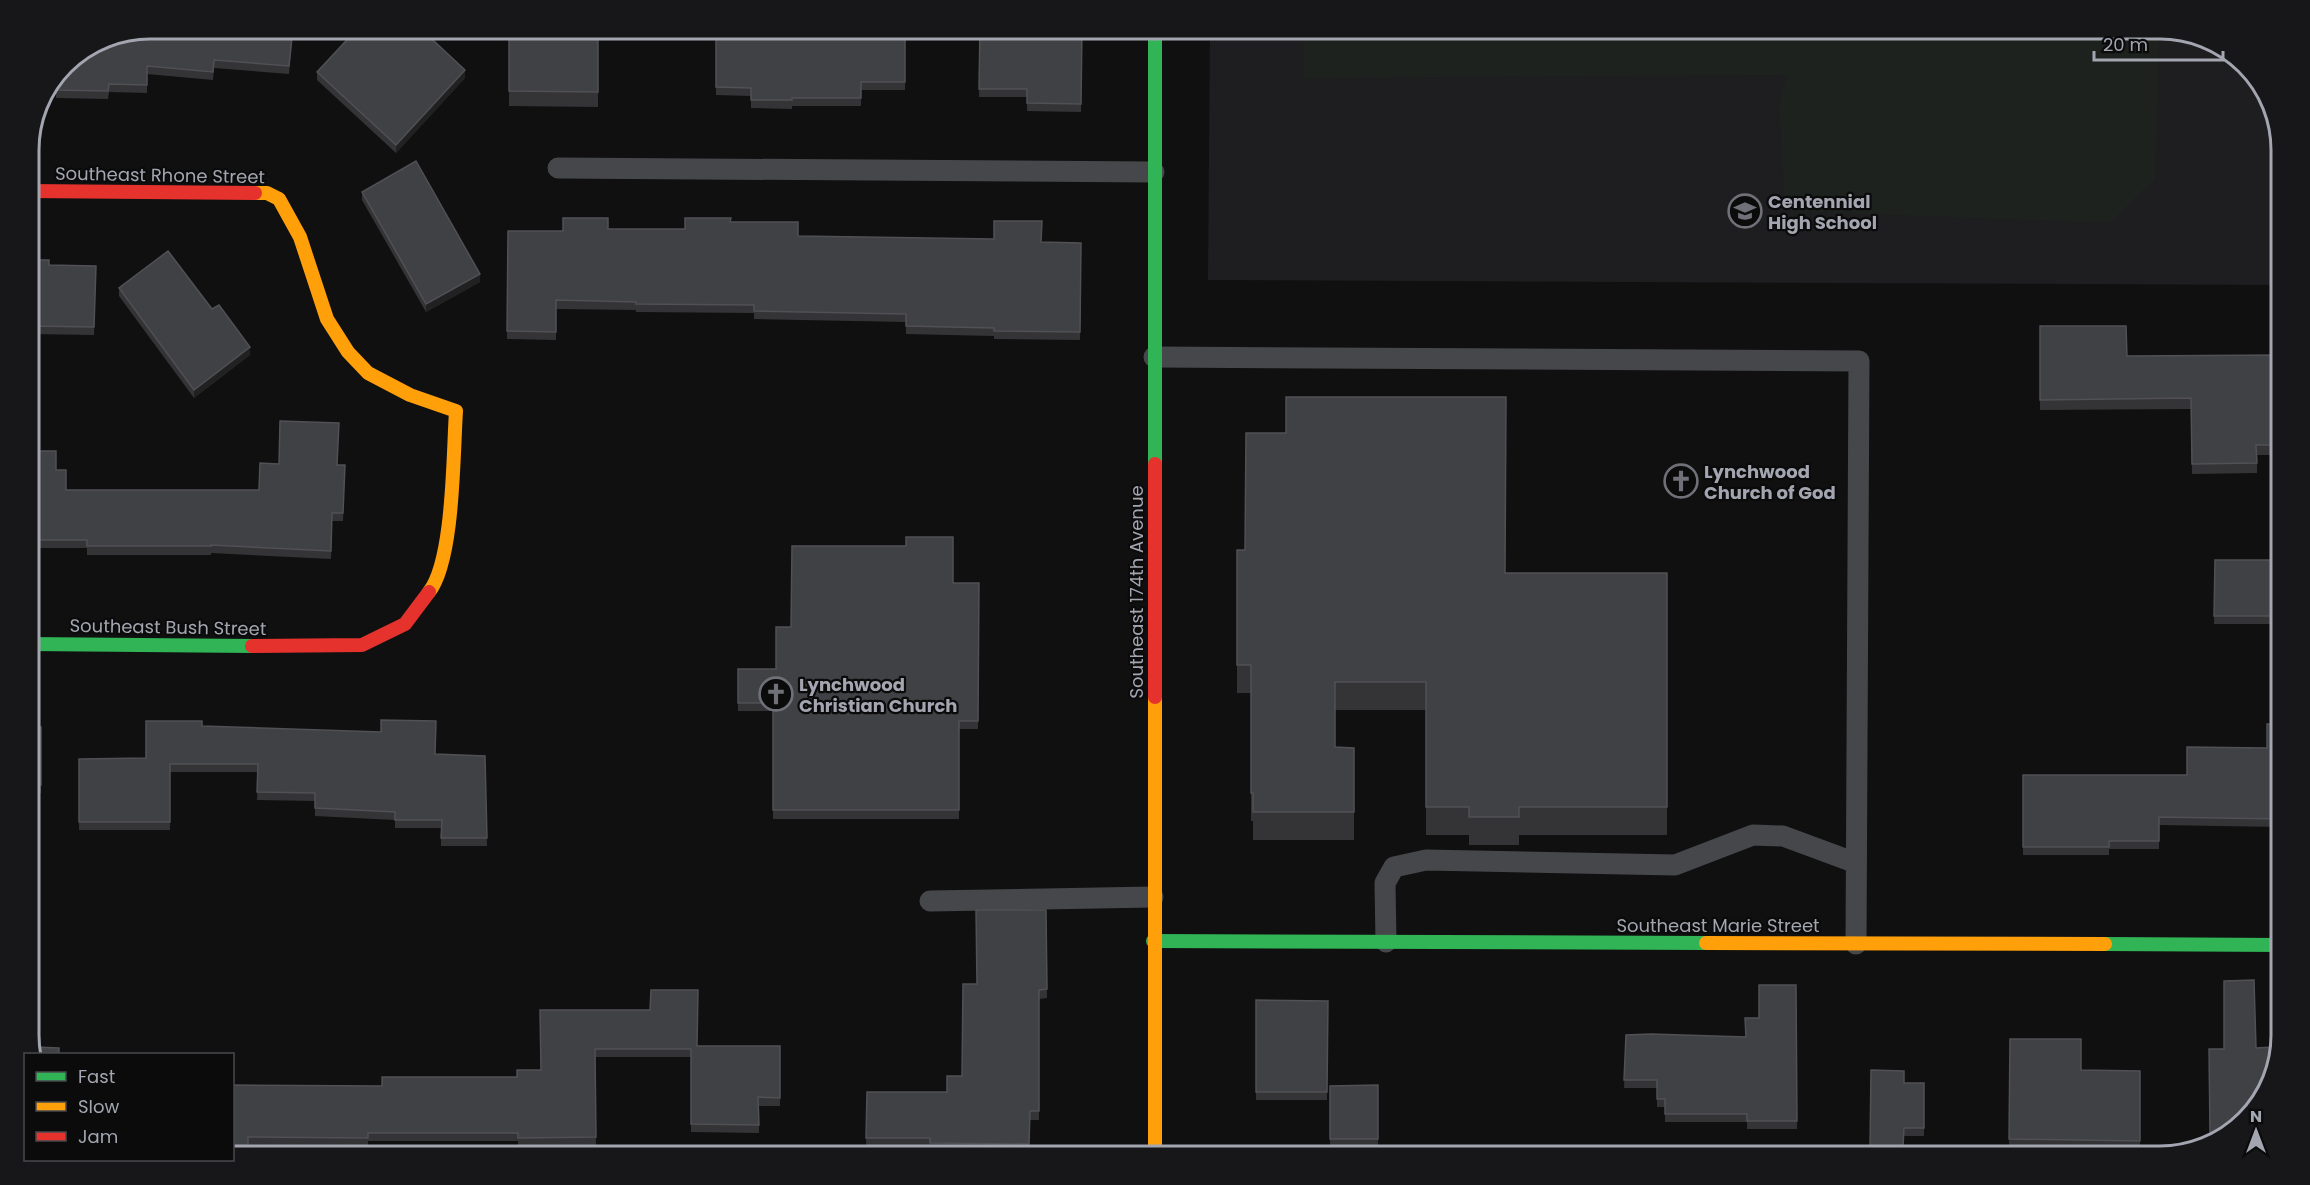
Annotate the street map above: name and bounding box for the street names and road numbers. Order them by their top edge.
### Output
street label: Southeast Rhone Street [55,161,265,189]
street label: Southeast 174th Avenue [1124,485,1149,699]
street label: Southeast Bush Street [69,613,267,641]
street label: Southeast Marie Street [1616,913,1820,938]

